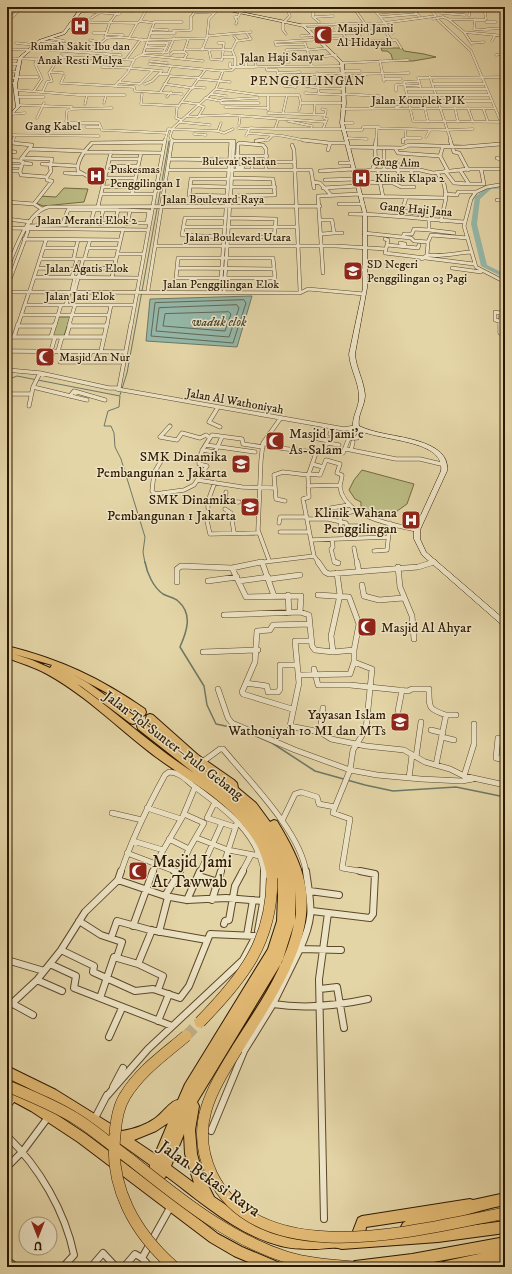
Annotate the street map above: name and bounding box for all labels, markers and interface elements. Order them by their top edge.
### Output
hospital icon: Rumah Sakit Ibu dan Anak Resti Mulya [69,15,91,37]
place label: Masjid Jami Al Hidayah [337,21,393,50]
mosque icon: Masjid Jami Al Hidayah [312,24,334,46]
place label: Rumah Sakit Ibu dan Anak Resti Mulya [30,39,131,68]
street label: Jalan Haji Sanyar [239,49,325,66]
district label: PENGGILINGAN [250,73,366,89]
street label: Jalan Komplek PIK [370,93,465,108]
street label: Gang Kabel [25,119,81,134]
street label: Bulevar Selatan [202,154,277,169]
street label: Gang Aim [372,154,420,171]
place label: Puskesmas Penggilingan I [110,162,181,191]
hospital icon: Puskesmas Penggilingan I [85,165,107,187]
hospital icon: Klinik Klapa 2 [350,167,372,189]
place label: Klinik Klapa 2 [375,171,445,186]
street label: Jalan Boulevard Raya [161,192,265,207]
street label: Gang Haji Jana [379,199,454,220]
street label: Jalan Meranti Elok 2 [36,213,137,228]
street label: Jalan Boulevard Utara [184,230,292,245]
place label: SD Negeri Penggilingan 03 Pagi [367,257,467,286]
school or university icon: SD Negeri Penggilingan 03 Pagi [342,260,364,282]
street label: Jalan Agatis Elok [44,261,129,276]
street label: Jalan Penggilingan Elok [162,277,279,292]
street label: Jalan Jati Elok [44,289,115,304]
water label: waduk elok [191,314,247,330]
mosque icon: Masjid An Nur [34,346,56,368]
place label: Masjid An Nur [59,350,130,365]
street label: Jalan Al Wathoniyah [184,385,286,418]
place label: Masjid Jami'e As-Salam [289,425,364,459]
mosque icon: Masjid Jami'e As-Salam [264,430,286,452]
place label: SMK Dinamika Pembangunan 2 Jakarta [96,448,227,482]
school or university icon: SMK Dinamika Pembangunan 2 Jakarta [230,453,252,475]
place label: SMK Dinamika Pembangunan 1 Jakarta [107,491,236,525]
school or university icon: SMK Dinamika Pembangunan 1 Jakarta [239,496,261,518]
place label: Klinik Wahana Penggilingan [314,504,398,538]
hospital icon: Klinik Wahana Penggilingan [400,509,422,531]
mosque icon: Masjid Al Ahyar [356,616,378,638]
place label: Masjid Al Ahyar [381,619,472,637]
street label: Jalan Tol Sunter–Pulo Gebang [98,686,247,804]
place label: Yayasan Islam Wathoniyah 10 MI dan MTs [227,706,386,740]
school or university icon: Yayasan Islam Wathoniyah 10 MI dan MTs [389,711,411,733]
place label: Masjid Jami At Tawwab [152,851,232,893]
mosque icon: Masjid Jami At Tawwab [127,860,149,882]
street label: Jalan Bekasi Raya [153,1134,265,1223]
north arrow [18,1216,58,1256]
text: U [33,1238,42,1252]

